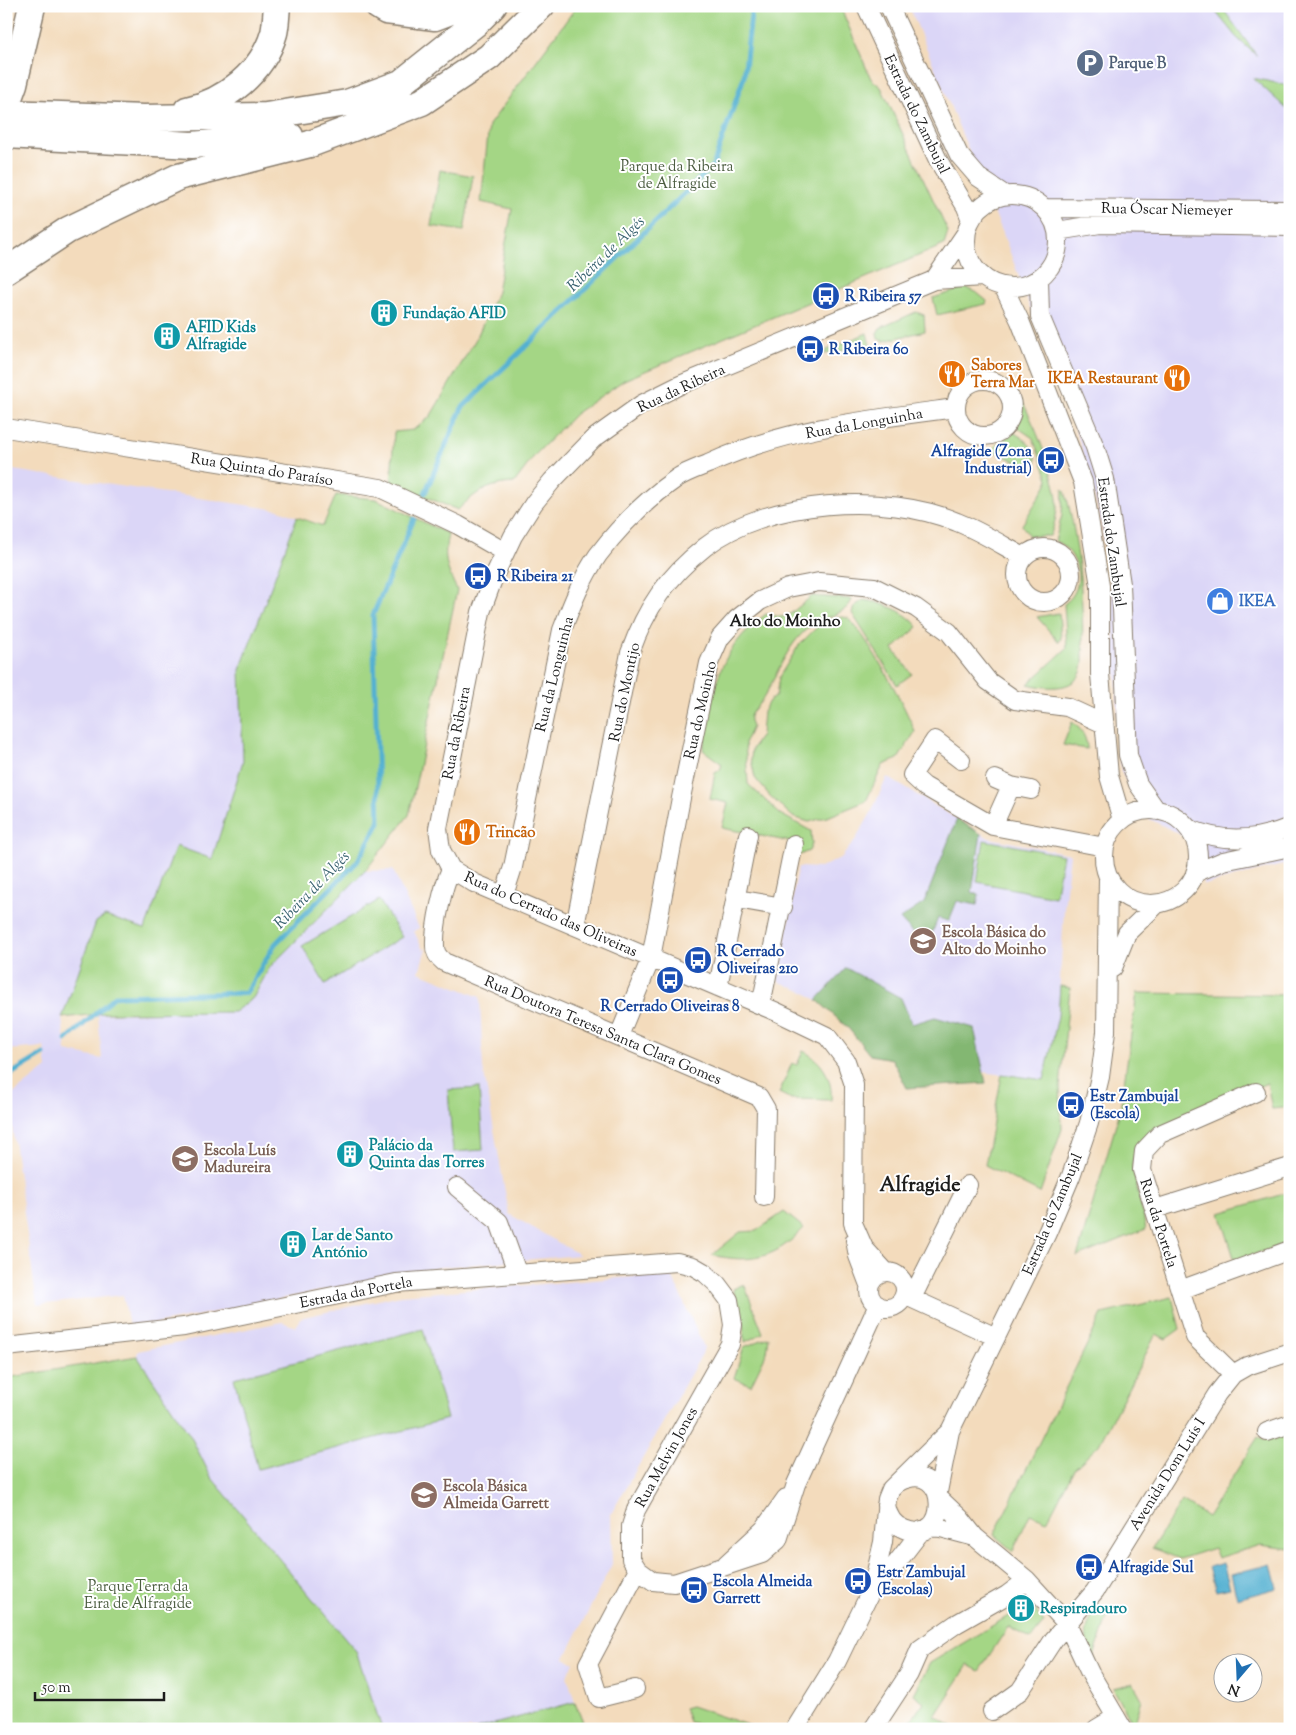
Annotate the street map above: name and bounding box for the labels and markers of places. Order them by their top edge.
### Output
parking icon: Parque B [1075,48,1105,78]
place label: Parque B [1109,54,1167,75]
bus stop icon: R Ribeira 57 [811,281,841,311]
place label: R Ribeira 57 [845,287,922,308]
building icon: Fundação AFID [369,298,399,328]
place label: Fundação AFID [403,304,506,325]
place label: AFID Kids Alfragide [186,318,256,356]
building icon: AFID Kids Alfragide [152,321,182,351]
bus stop icon: R Ribeira 60 [795,334,825,364]
place label: R Ribeira 60 [829,340,908,361]
place label: Sabores Terra Mar [971,356,1035,394]
restaurant icon: Sabores Terra Mar [937,359,967,389]
restaurant icon: IKEA Restaurant [1162,363,1192,393]
place label: IKEA Restaurant [1048,369,1159,390]
place label: Alfragide (Zona Industrial) [931,442,1032,480]
bus stop icon: Alfragide (Zona Industrial) [1036,445,1066,475]
bus stop icon: R Ribeira 21 [463,561,493,591]
place label: R Ribeira 21 [497,567,574,588]
shop icon: IKEA [1205,586,1235,616]
place label: IKEA [1239,592,1277,613]
restaurant icon: Trincão [452,817,482,847]
place label: Trincão [486,823,536,844]
place label: Escola Básica do Alto do Moinho [942,923,1046,961]
school or university icon: Escola Básica do Alto do Moinho [908,926,938,956]
place label: R Cerrado Oliveiras 210 [717,942,798,980]
bus stop icon: R Cerrado Oliveiras 210 [683,945,713,975]
bus stop icon: R Cerrado Oliveiras 8 [655,965,685,995]
place label: R Cerrado Oliveiras 8 [600,997,740,1018]
place label: Estr Zambujal (Escola) [1090,1087,1179,1125]
bus stop icon: Estr Zambujal (Escola) [1056,1090,1086,1120]
place label: Palácio da Quinta das Torres [369,1136,485,1174]
building icon: Palácio da Quinta das Torres [335,1139,365,1169]
place label: Escola Luís Madureira [204,1141,276,1179]
school or university icon: Escola Luís Madureira [170,1144,200,1174]
place label: Lar de Santo António [312,1226,393,1264]
building icon: Lar de Santo António [278,1229,308,1259]
place label: Escola Básica Almeida Garrett [443,1477,550,1515]
school or university icon: Escola Básica Almeida Garrett [409,1480,439,1510]
bus stop icon: Alfragide Sul [1074,1552,1104,1582]
place label: Alfragide Sul [1108,1558,1194,1579]
place label: Estr Zambujal (Escolas) [877,1563,966,1601]
bus stop icon: Estr Zambujal (Escolas) [843,1566,873,1596]
place label: Escola Almeida Garrett [713,1572,812,1610]
bus stop icon: Escola Almeida Garrett [679,1575,709,1605]
building icon: Respiradouro [1006,1593,1036,1623]
place label: Respiradouro [1040,1599,1127,1620]

